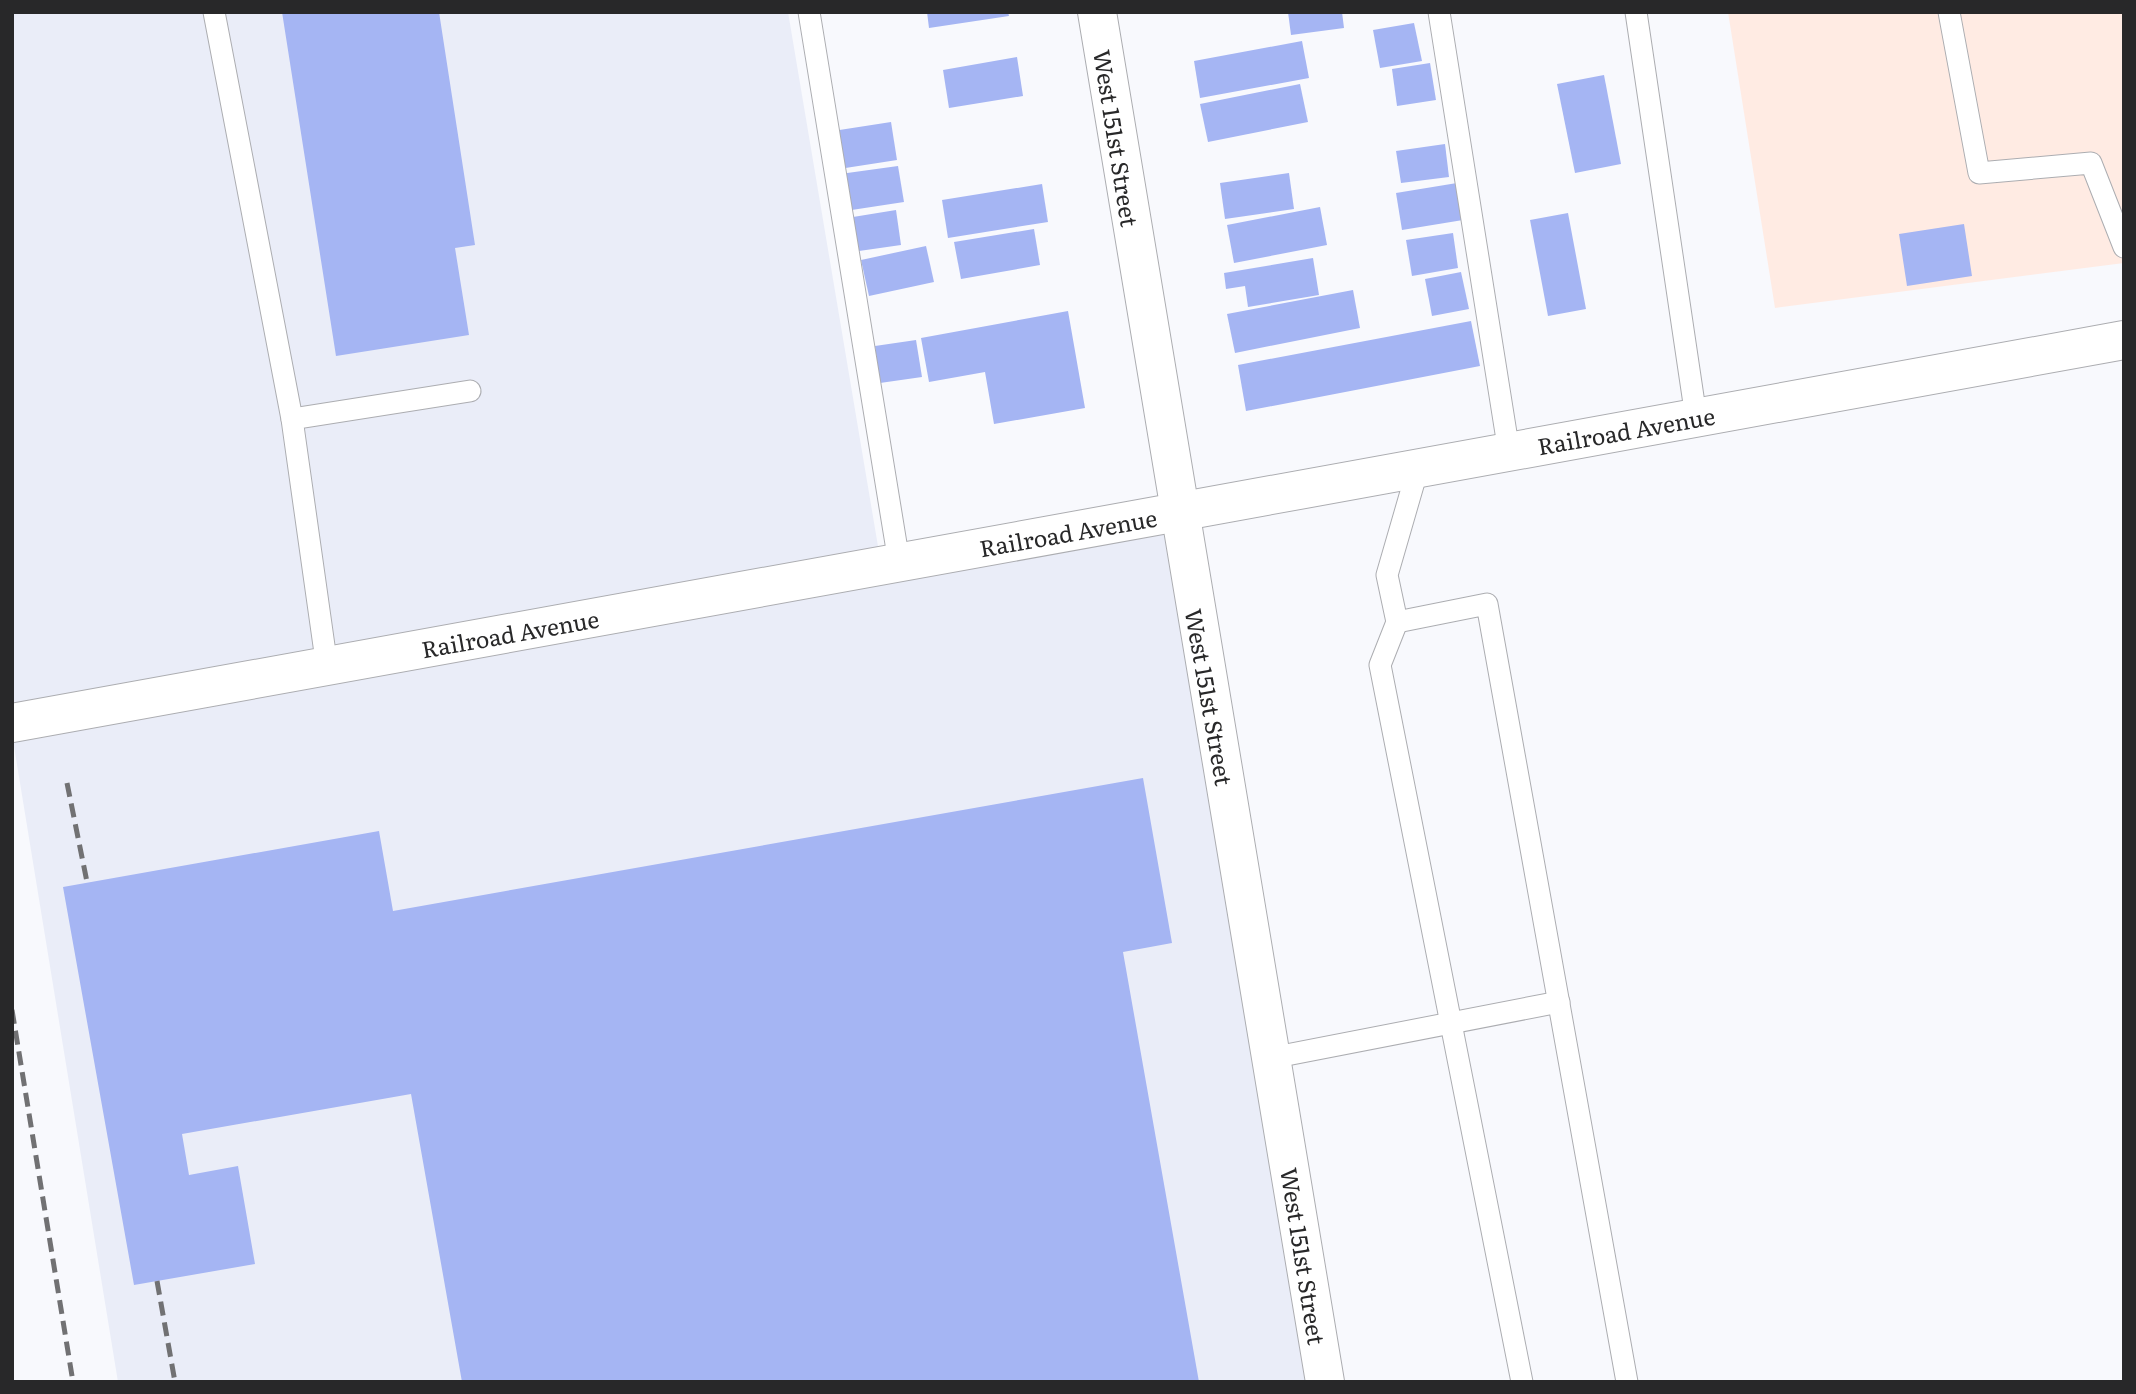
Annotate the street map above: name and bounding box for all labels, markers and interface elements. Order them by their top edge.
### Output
street label: West 151st Street [1086,47,1148,230]
street label: Railroad Avenue [1535,398,1718,462]
street label: Railroad Avenue [977,500,1160,564]
street label: Railroad Avenue [419,601,602,665]
street label: West 151st Street [1178,606,1242,789]
street label: West 151st Street [1273,1165,1335,1348]

